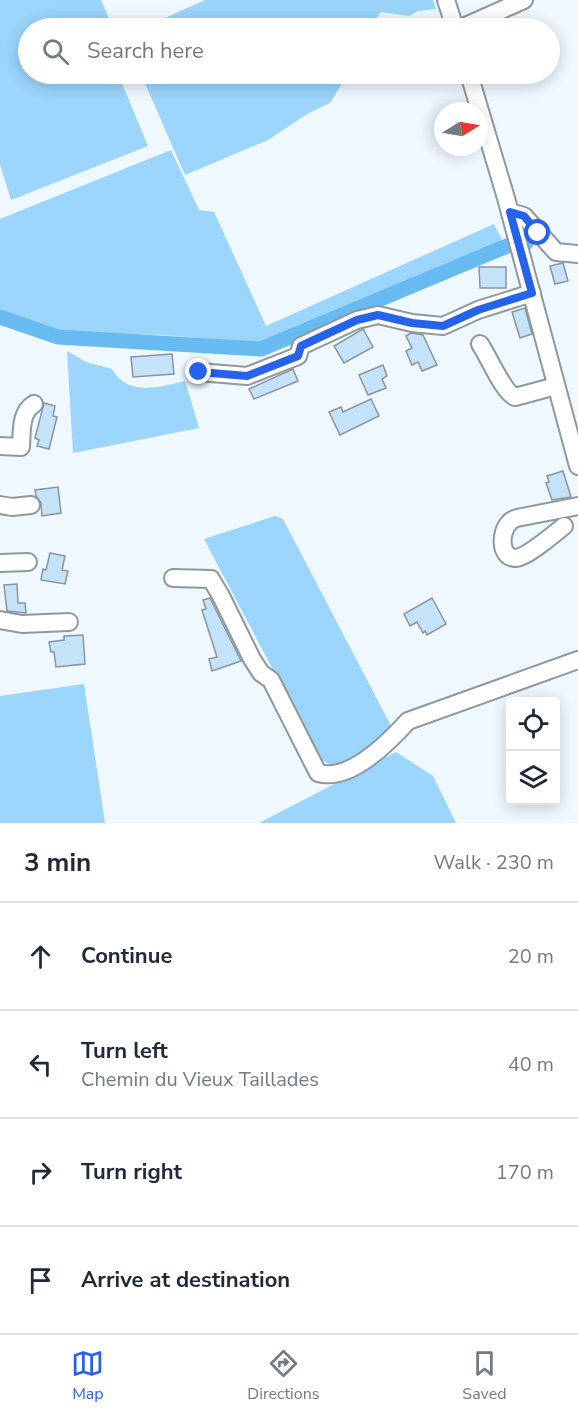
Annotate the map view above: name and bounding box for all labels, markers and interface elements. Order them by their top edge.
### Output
search box [18,18,560,84]
icon: search [39,35,72,68]
text: Search here [87,36,204,66]
north arrow [434,102,488,156]
route start [524,219,550,245]
route end [185,358,211,384]
map controls [506,697,560,805]
button: locate [506,697,560,751]
button: layers [506,751,560,805]
text: 3 min [24,845,91,880]
text: Walk · 230 m [434,849,554,876]
icon: ahead [24,940,57,973]
text: Continue [81,941,172,971]
text: 20 m [508,943,554,970]
text: Turn left [81,1036,168,1066]
icon: left [24,1048,57,1081]
text: 40 m [508,1051,554,1078]
text: Chemin du Vieux Taillades [81,1066,319,1093]
icon: right [24,1156,57,1189]
text: Turn right [81,1157,182,1187]
text: 170 m [496,1159,554,1186]
icon: arrive [24,1264,57,1297]
text: Arrive at destination [81,1265,290,1295]
tab: Map [71,1347,104,1405]
tab: Directions [247,1347,319,1405]
tab: Saved [462,1347,507,1405]

